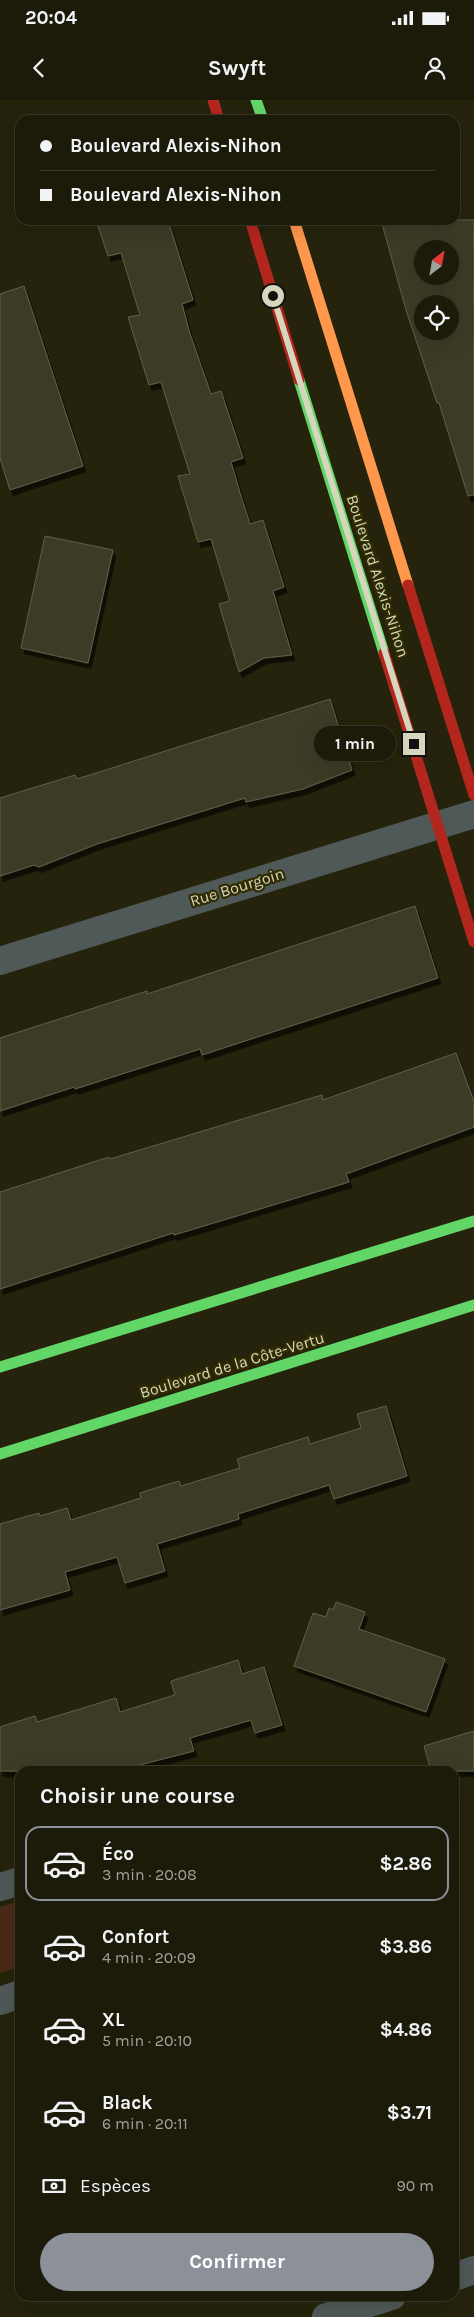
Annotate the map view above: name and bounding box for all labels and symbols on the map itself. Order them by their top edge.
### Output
north arrow [414,240,459,285]
route start [262,285,284,307]
street label: Boulevard Alexis-Nihon [343,492,413,660]
callout: 1 min [314,726,396,762]
route end [403,733,425,755]
street label: Rue Bourgoin [188,864,286,910]
street label: Boulevard de la Côte-Vertu [137,1328,327,1402]

